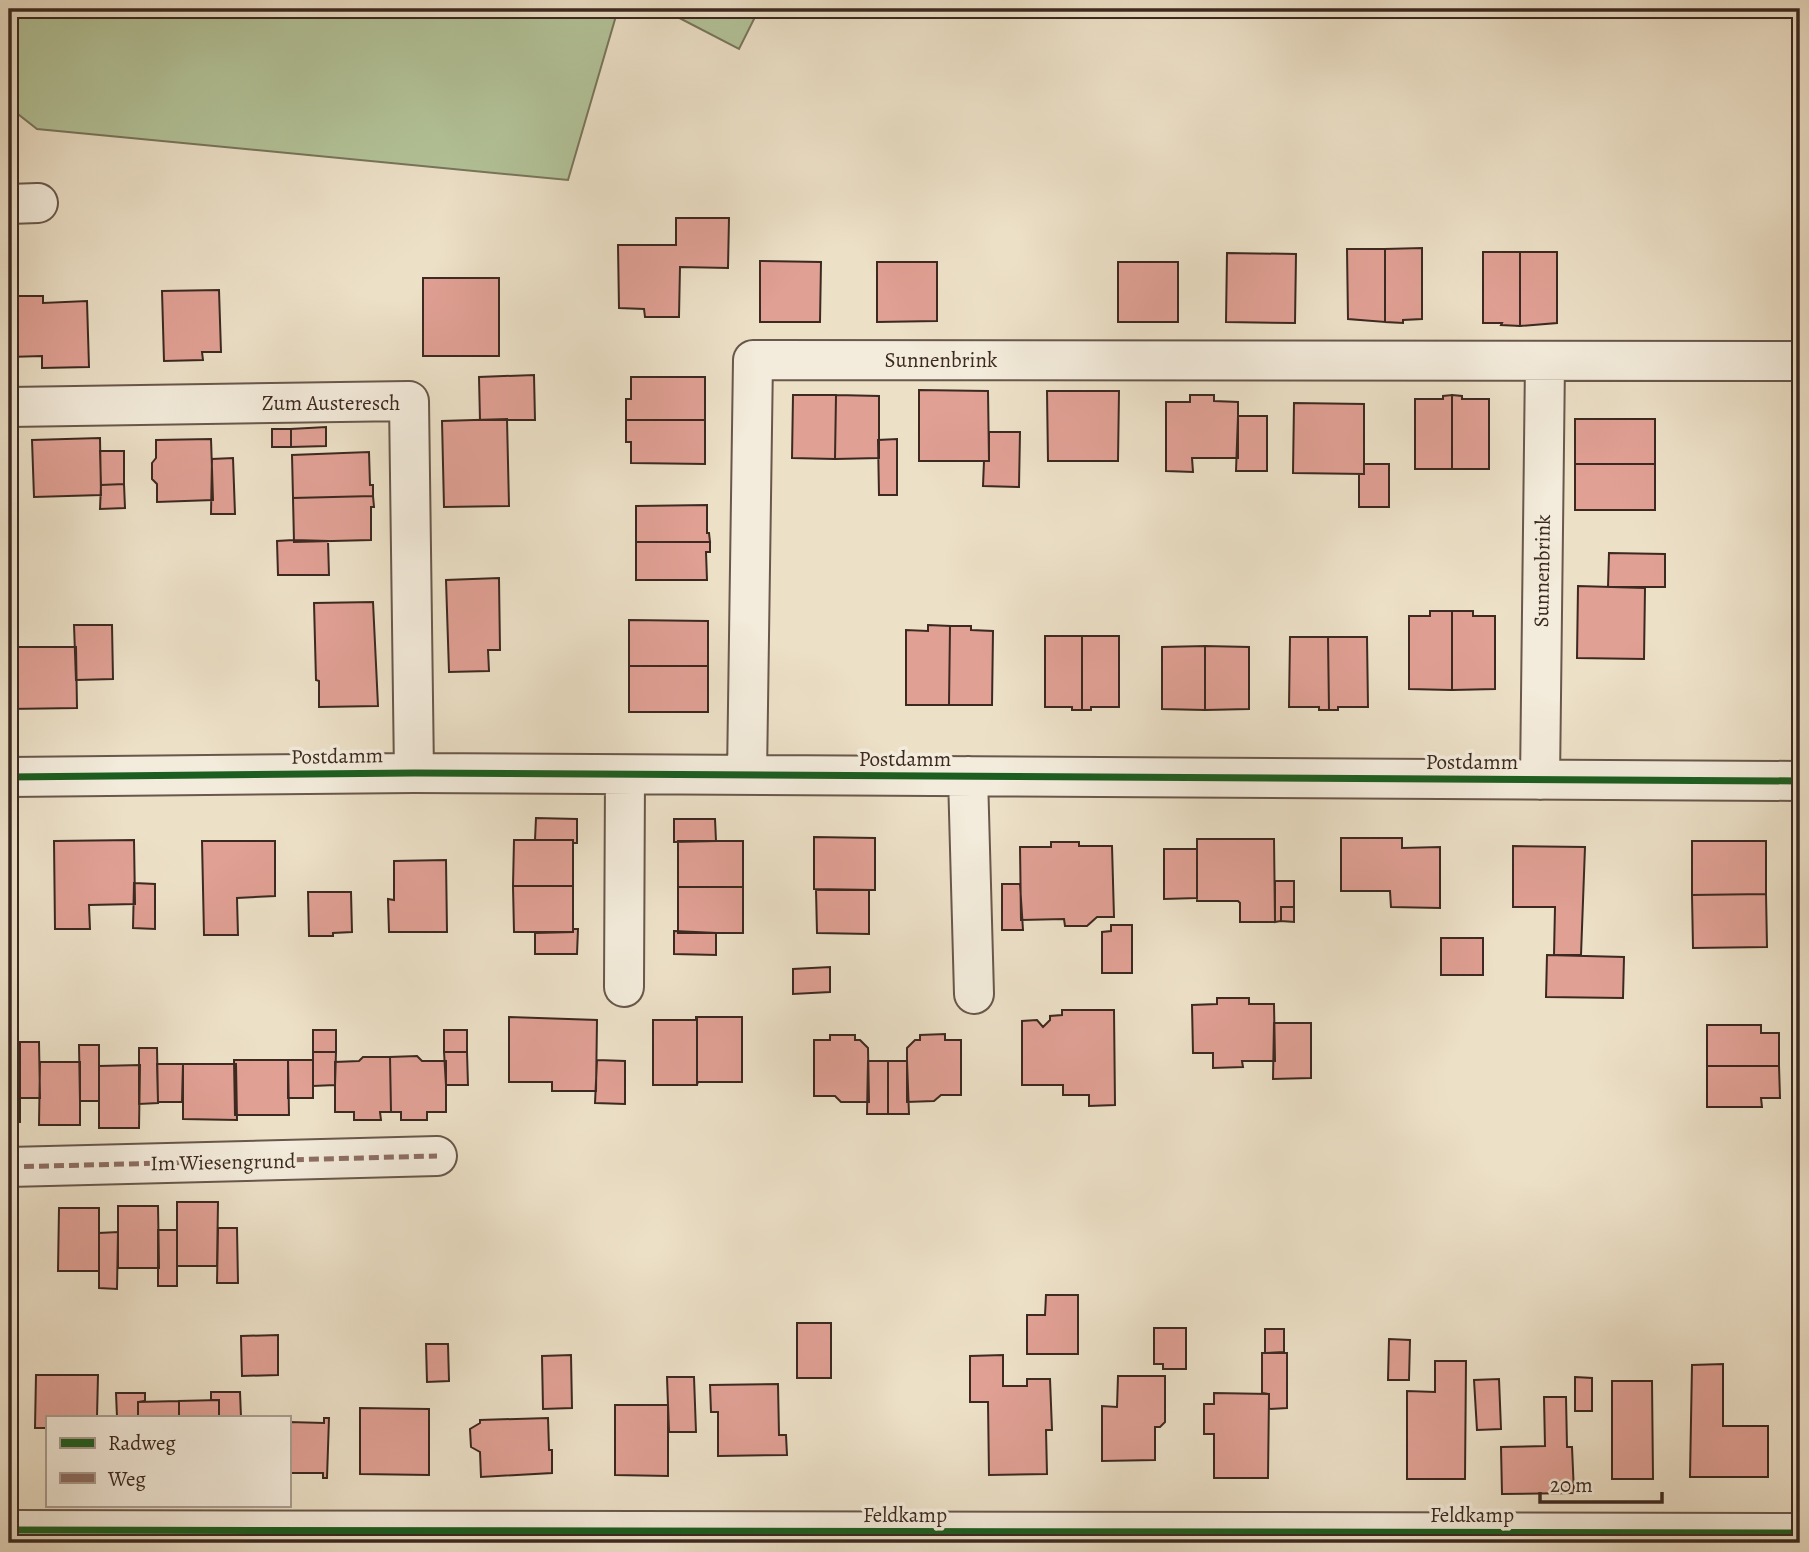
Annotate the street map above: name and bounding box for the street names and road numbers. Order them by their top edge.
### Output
street label: Sunnenbrink [884,346,998,374]
street label: Zum Austeresch [262,389,400,417]
street label: Sunnenbrink [1527,514,1557,628]
street label: Postdamm [291,741,383,771]
street label: Postdamm [859,745,951,773]
street label: Postdamm [1426,748,1518,776]
street label: Im Wiesengrund [150,1147,297,1177]
street label: Feldkamp [863,1501,947,1529]
street label: Feldkamp [1430,1501,1514,1529]

